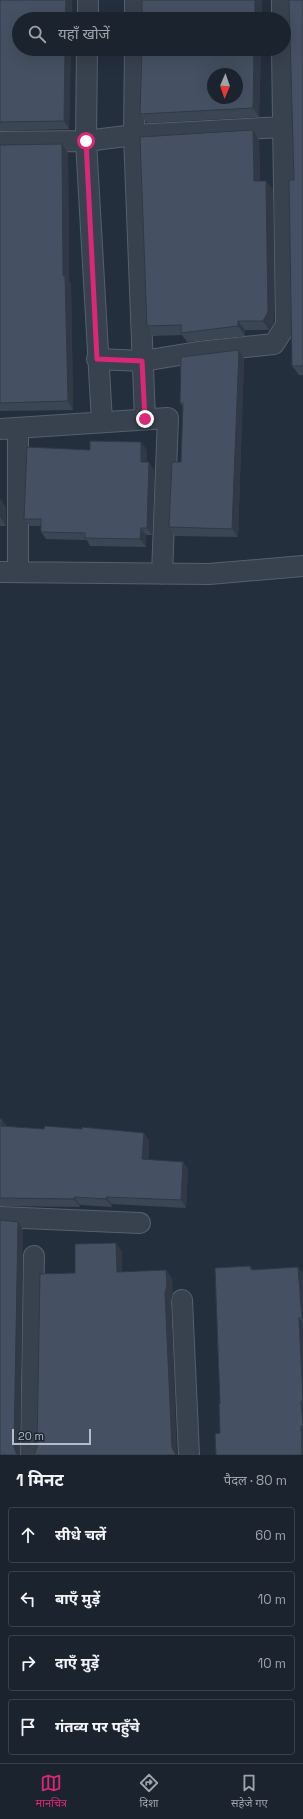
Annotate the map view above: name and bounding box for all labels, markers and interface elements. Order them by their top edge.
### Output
search box [12,12,291,56]
icon: search [26,23,48,45]
text: यहाँ खोजें [58,24,110,43]
north arrow [207,68,243,104]
route start [77,132,95,150]
route end [136,410,154,428]
scale bar [12,1427,91,1446]
text: 20 m [18,1429,44,1443]
text: 1 मिनट [16,1469,64,1491]
text: पैदल · 80 m [224,1472,287,1489]
icon: ahead [17,1524,39,1546]
text: सीधे चलें [55,1525,106,1544]
text: 60 m [255,1527,286,1544]
icon: left [17,1588,39,1610]
text: बाएँ मुड़ें [55,1589,100,1608]
text: 10 m [258,1591,286,1608]
icon: right [17,1652,39,1674]
text: दाएँ मुड़ें [55,1653,99,1672]
text: 10 m [258,1655,286,1672]
icon: arrive [17,1716,39,1738]
text: गंतव्य पर पहुँचे [55,1717,140,1736]
tab: मानचित्र [36,1772,67,1811]
tab: दिशा [138,1772,160,1811]
tab: सहेजे गए [231,1772,268,1811]

